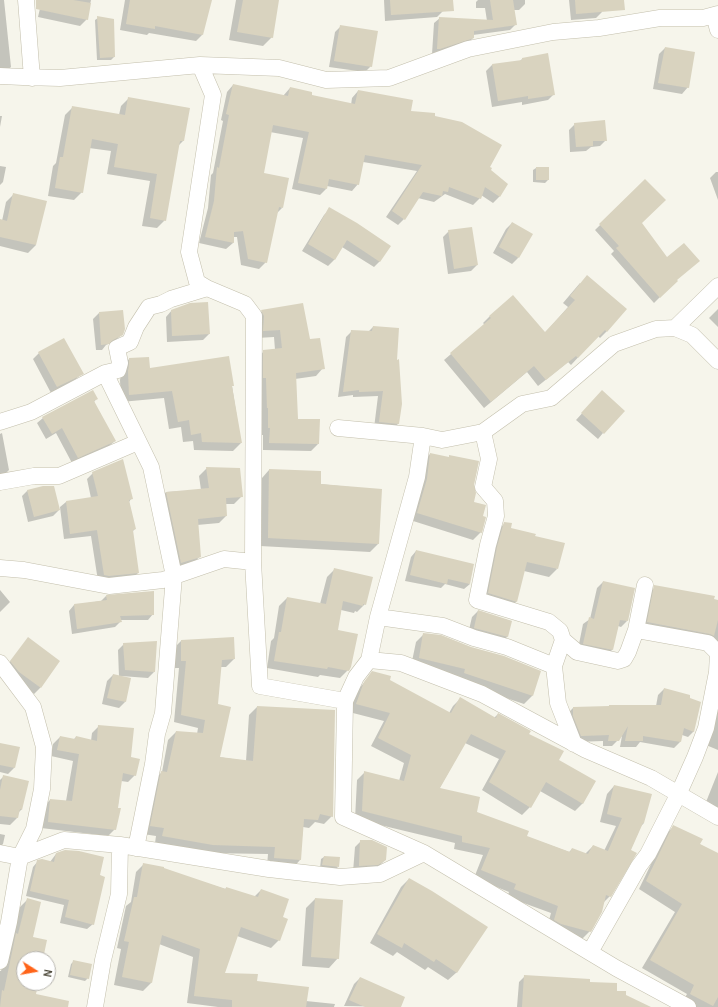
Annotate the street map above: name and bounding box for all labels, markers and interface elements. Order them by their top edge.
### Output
north arrow [16,951,56,991]
text: N [40,968,54,978]

